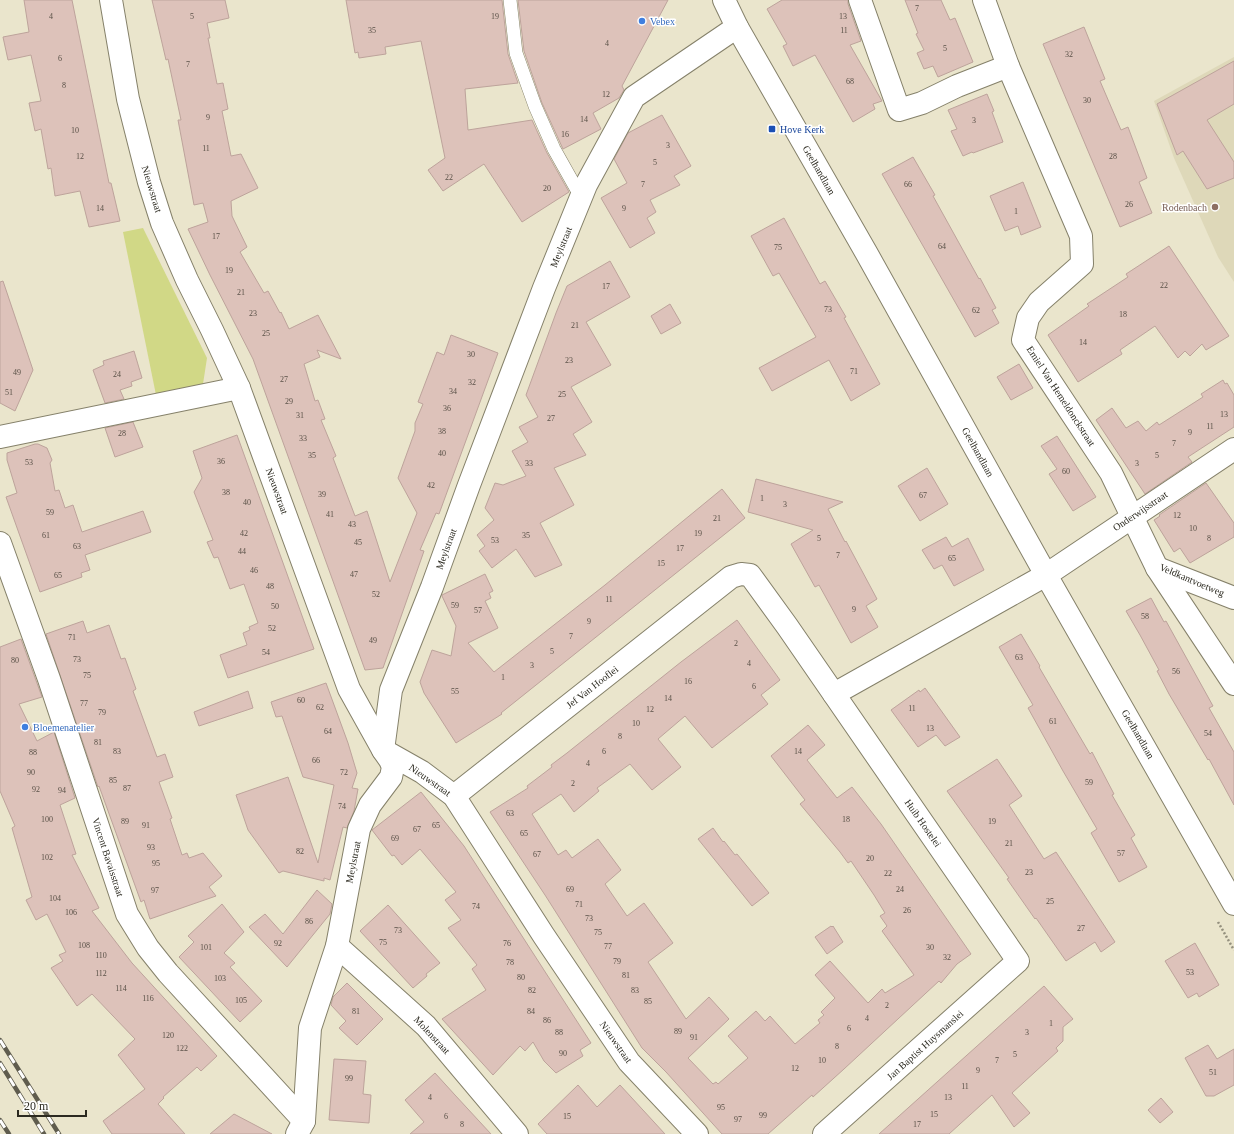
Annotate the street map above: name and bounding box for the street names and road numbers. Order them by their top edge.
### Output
street label: Geelhandlaan [800,143,838,197]
street label: Nieuwstraat [140,164,164,214]
street label: Meylstraat [548,225,574,269]
street label: Emiel Van Hemeldonckstraat [1025,344,1098,448]
street label: Geelhandlaan [960,425,996,479]
street label: Nieuwstraat [264,466,291,516]
street label: Onderwijsstraat [1111,489,1169,533]
street label: Meylstraat [434,527,459,571]
street label: Veldkantvoetweg [1158,561,1226,599]
street label: Jef Van Hooflei [564,663,620,711]
street label: Geelhandlaan [1119,707,1157,761]
street label: Nieuwstraat [407,762,453,798]
street label: Huib Hostelei [902,797,944,849]
street label: Vincent Bavaisstraat [90,816,126,898]
street label: Meylstraat [344,840,363,884]
street label: Jan Baptist Huysmanslei [885,1008,966,1082]
street label: Molenstraat [412,1014,452,1056]
street label: Nieuwstraat [598,1019,634,1065]

